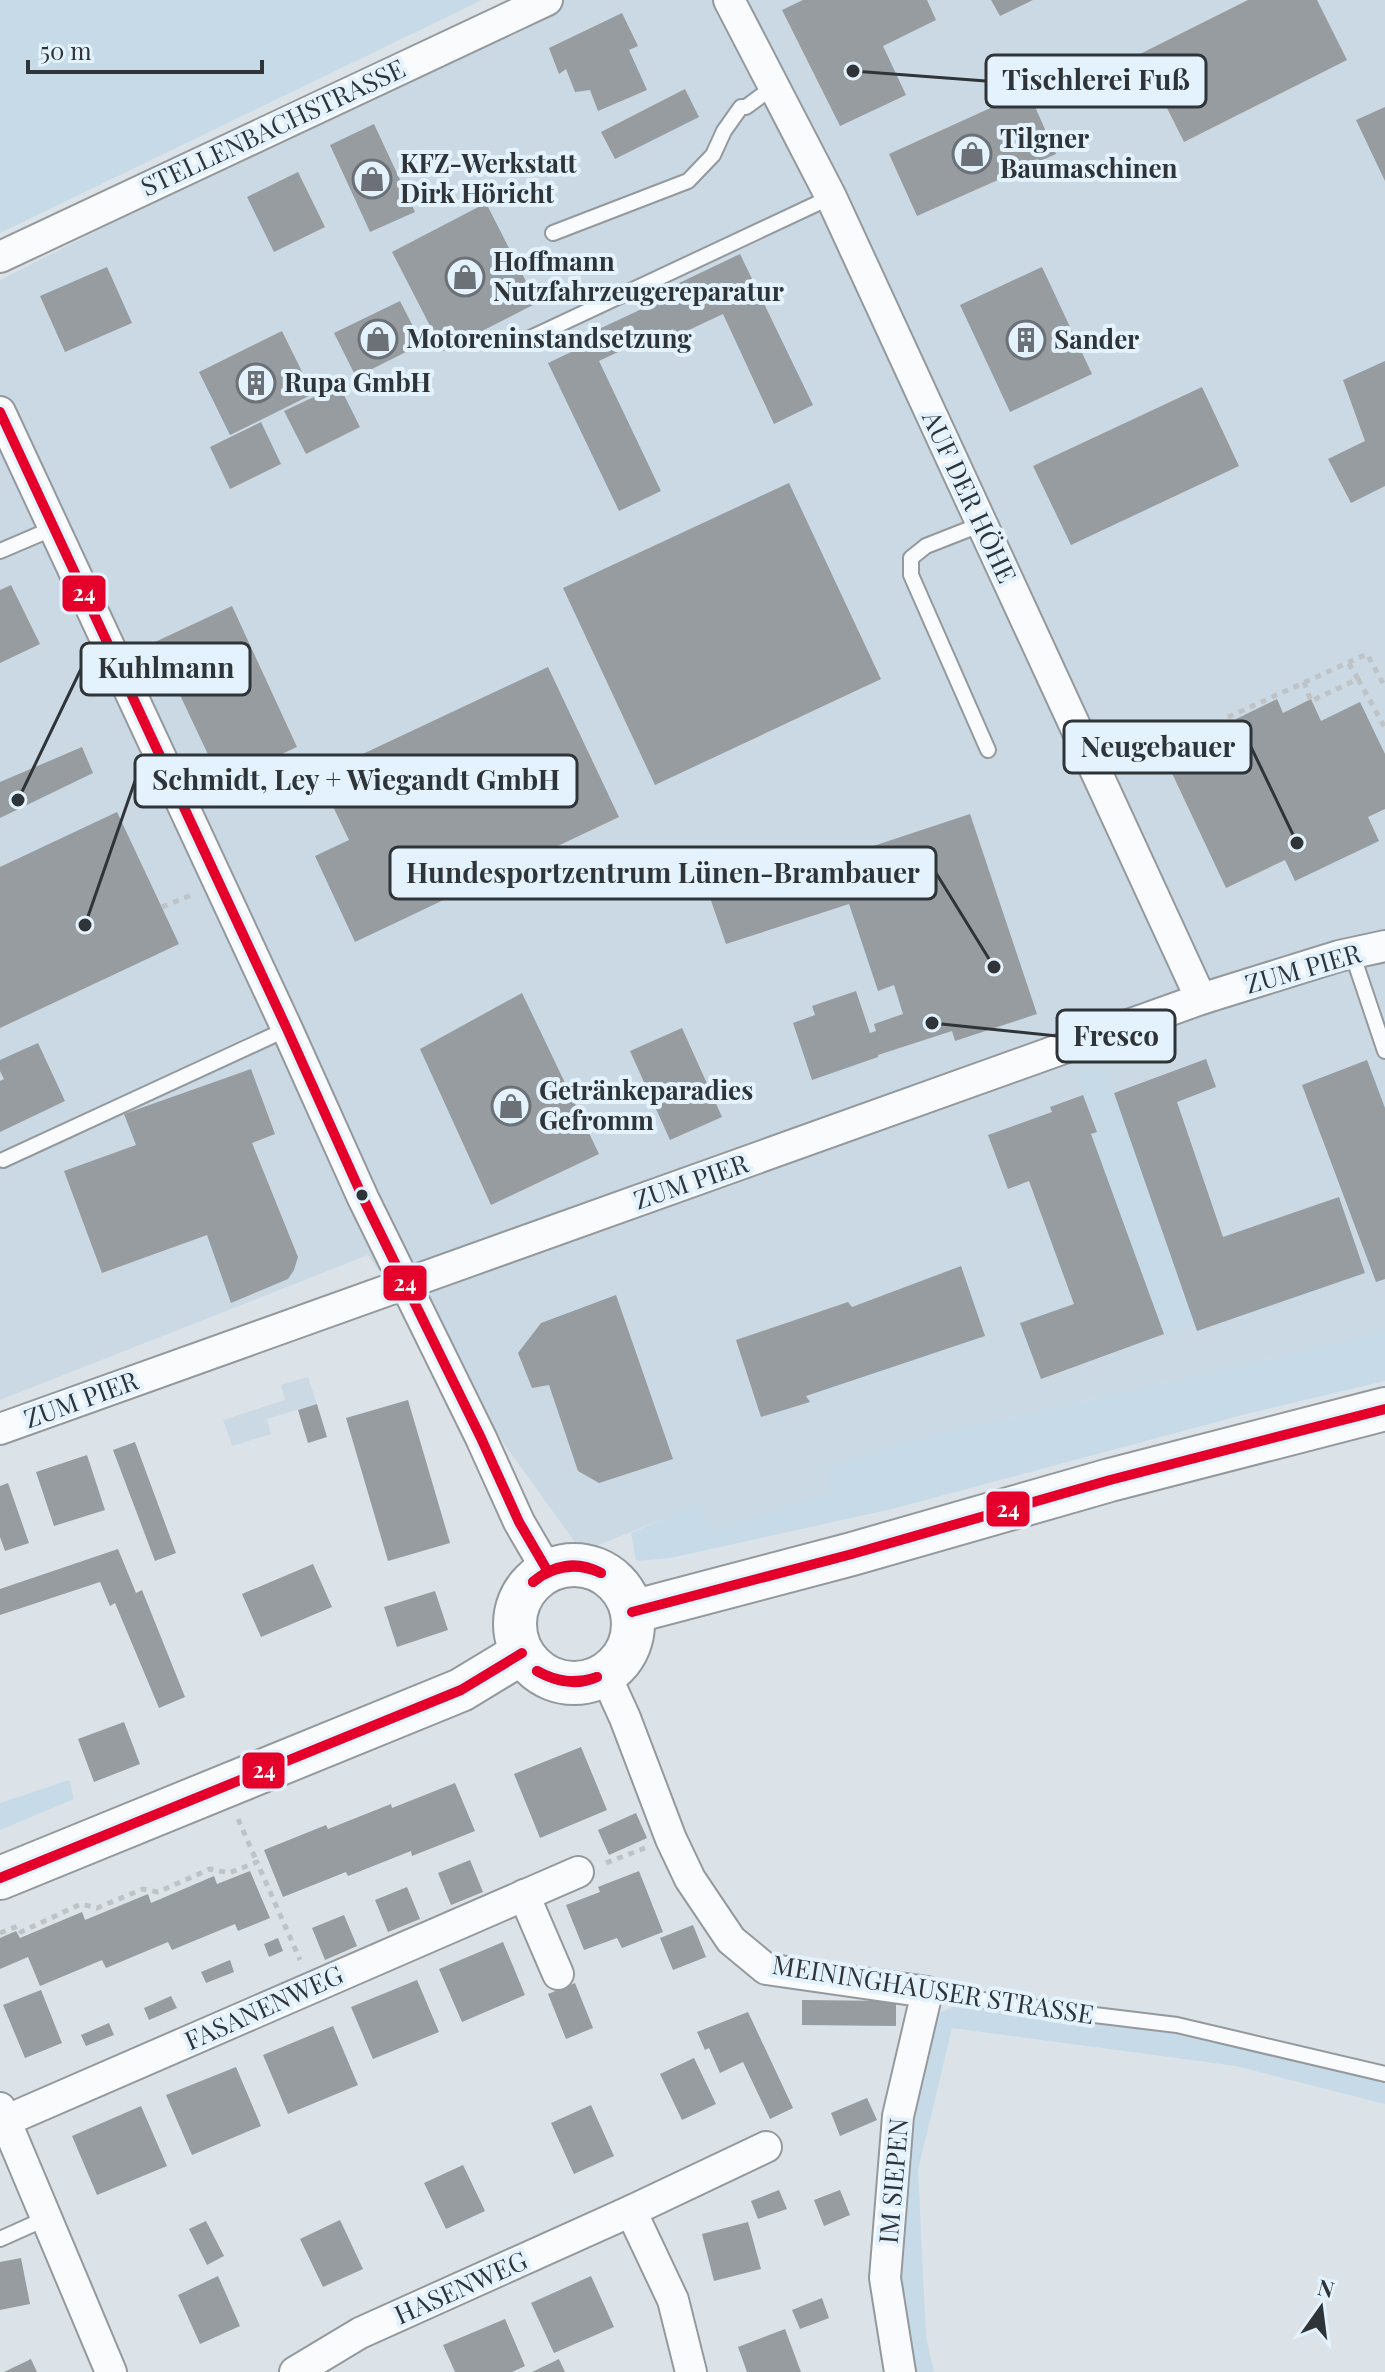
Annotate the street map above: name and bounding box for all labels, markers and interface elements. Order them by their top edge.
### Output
scale bar [28,24,262,74]
text: 50 m [40,34,92,66]
street label: STELLENBACHSTRASSE [135,50,410,203]
callout: Tischlerei Fuß [986,55,1206,107]
text: Tischlerei Fuß [1002,60,1190,97]
place label: Tilgner Baumaschinen [1000,120,1178,185]
shop icon: Tilgner Baumaschinen [951,133,993,175]
place label: KFZ-Werkstatt Dirk Höricht [400,145,577,210]
shop icon: KFZ-Werkstatt Dirk Höricht [351,158,393,200]
place label: Hoffmann Nutzfahrzeugereparatur [493,243,784,308]
shop icon: Hoffmann Nutzfahrzeugereparatur [444,256,486,298]
shop icon: Motoreninstandsetzung [357,318,399,360]
building icon: Sander [1005,319,1047,361]
place label: Motoreninstandsetzung [406,320,692,355]
place label: Sander [1054,321,1139,356]
building icon: Rupa GmbH [235,362,277,404]
place label: Rupa GmbH [284,364,431,399]
street label: AUF DER HÖHE [915,404,1026,588]
line badge: 24 [61,574,107,613]
text: 24 [72,577,96,607]
callout: Kuhlmann [81,643,250,695]
text: Kuhlmann [98,648,234,685]
callout: Neugebauer [1064,721,1251,773]
text: Neugebauer [1081,727,1235,764]
callout: Schmidt, Ley + Wiegandt GmbH [135,755,577,807]
text: Schmidt, Ley + Wiegandt GmbH [152,760,560,797]
callout: Hundesportzentrum Lünen-Brambauer [390,847,936,899]
text: Hundesportzentrum Lünen-Brambauer [406,853,920,890]
street label: ZUM PIER [1241,934,1366,1001]
callout: Fresco [1057,1010,1175,1062]
text: Fresco [1073,1016,1159,1053]
place label: Getränkeparadies Gefromm [539,1072,753,1137]
shop icon: Getränkeparadies Gefromm [490,1085,532,1127]
street label: ZUM PIER [629,1144,754,1217]
unlabelled marker [354,1187,370,1203]
line badge: 24 [382,1264,428,1302]
text: 24 [393,1267,417,1297]
street label: ZUM PIER [19,1361,143,1435]
line badge: 24 [985,1490,1031,1528]
text: 24 [996,1493,1020,1523]
line badge: 24 [241,1751,286,1790]
text: 24 [252,1754,276,1784]
street label: MEININGHAUSER STRASSE [770,1946,1096,2031]
street label: FASANENWEG [179,1956,348,2057]
street label: IM SIEPEN [870,2117,915,2245]
street label: HASENWEG [388,2242,532,2331]
north arrow [1281,2268,1361,2348]
text: N [1315,2271,1338,2304]

